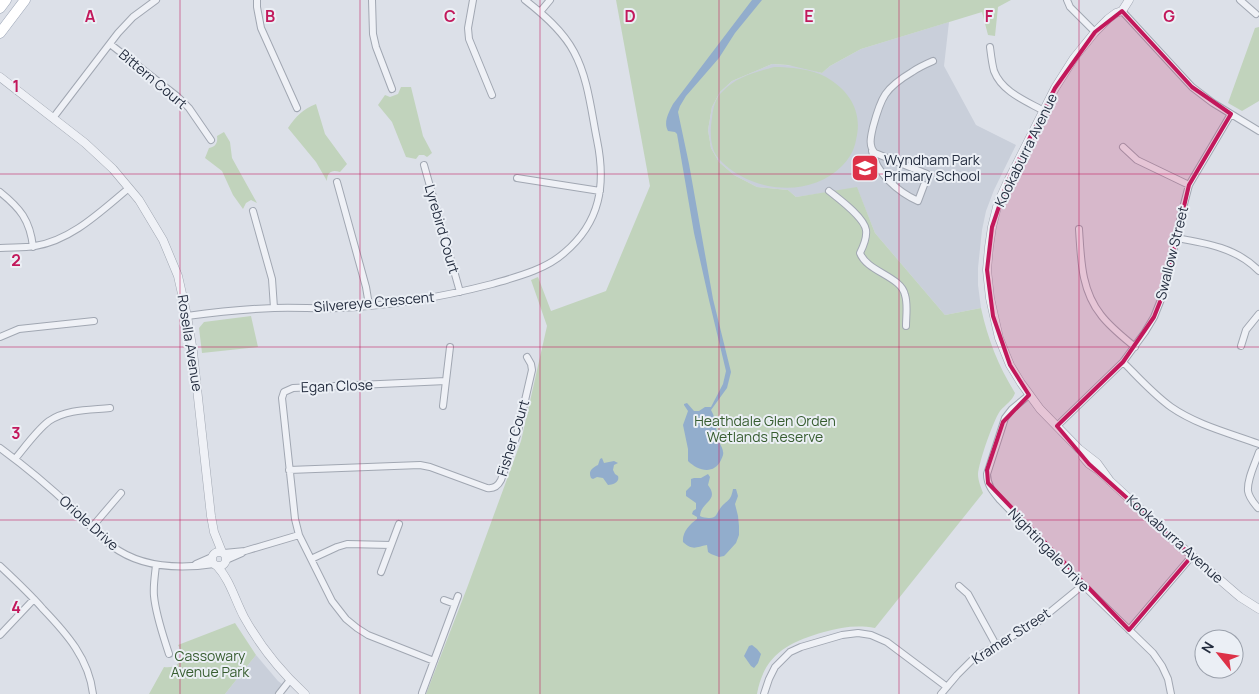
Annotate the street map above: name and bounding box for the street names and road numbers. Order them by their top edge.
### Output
street label: Bittern Court [115,44,192,113]
street label: Kookaburra Avenue [990,90,1061,210]
street label: Lyrebird Court [421,182,464,276]
street label: Swallow Street [1151,204,1192,302]
street label: Silvereye Crescent [313,287,435,316]
street label: Rosella Avenue [173,293,208,393]
street label: Egan Close [301,375,373,396]
street label: Fisher Court [492,397,533,479]
street label: Kookaburra Avenue [1123,490,1228,587]
street label: Oriole Drive [56,491,123,554]
street label: Nightingale Drive [1004,504,1094,596]
street label: Kramer Street [968,603,1054,668]

